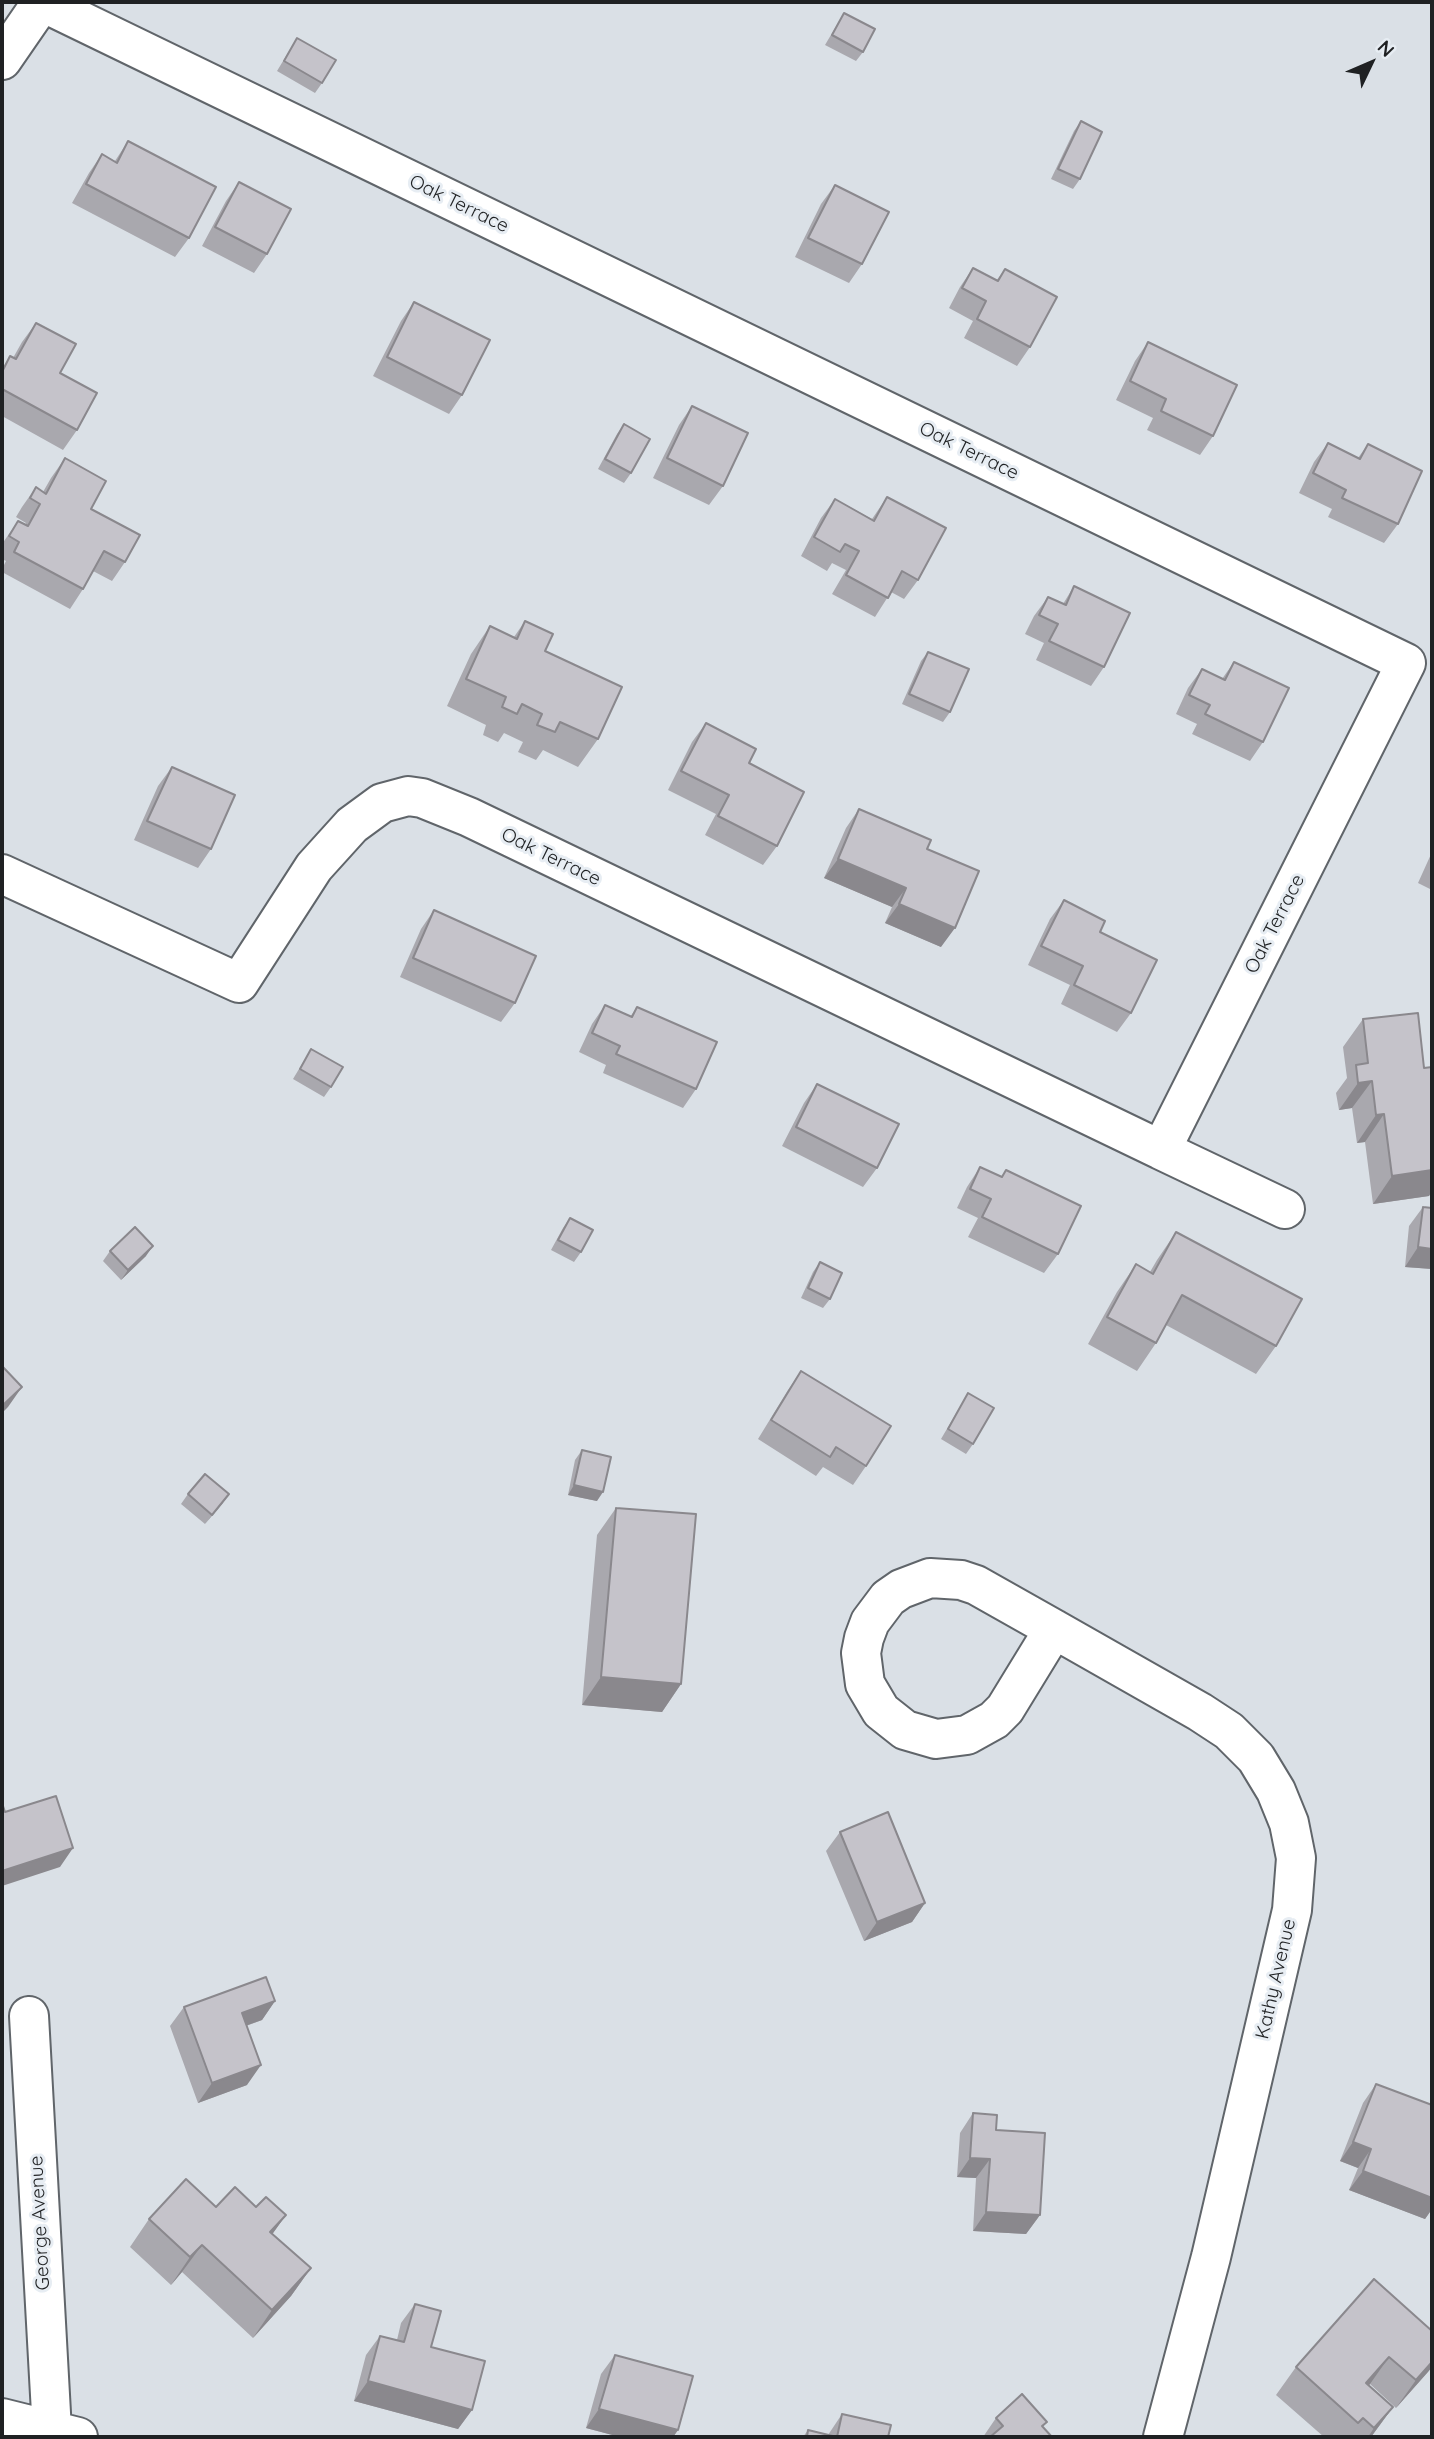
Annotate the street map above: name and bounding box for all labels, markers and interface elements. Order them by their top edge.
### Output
north arrow [1336,28,1406,98]
text: N [1373,35,1400,62]
street label: Oak Terrace [406,170,512,238]
street label: Oak Terrace [916,417,1022,485]
street label: Oak Terrace [498,823,604,891]
street label: Oak Terrace [1240,871,1310,977]
street label: Kathy Avenue [1251,1917,1301,2041]
street label: George Avenue [25,2155,55,2291]

